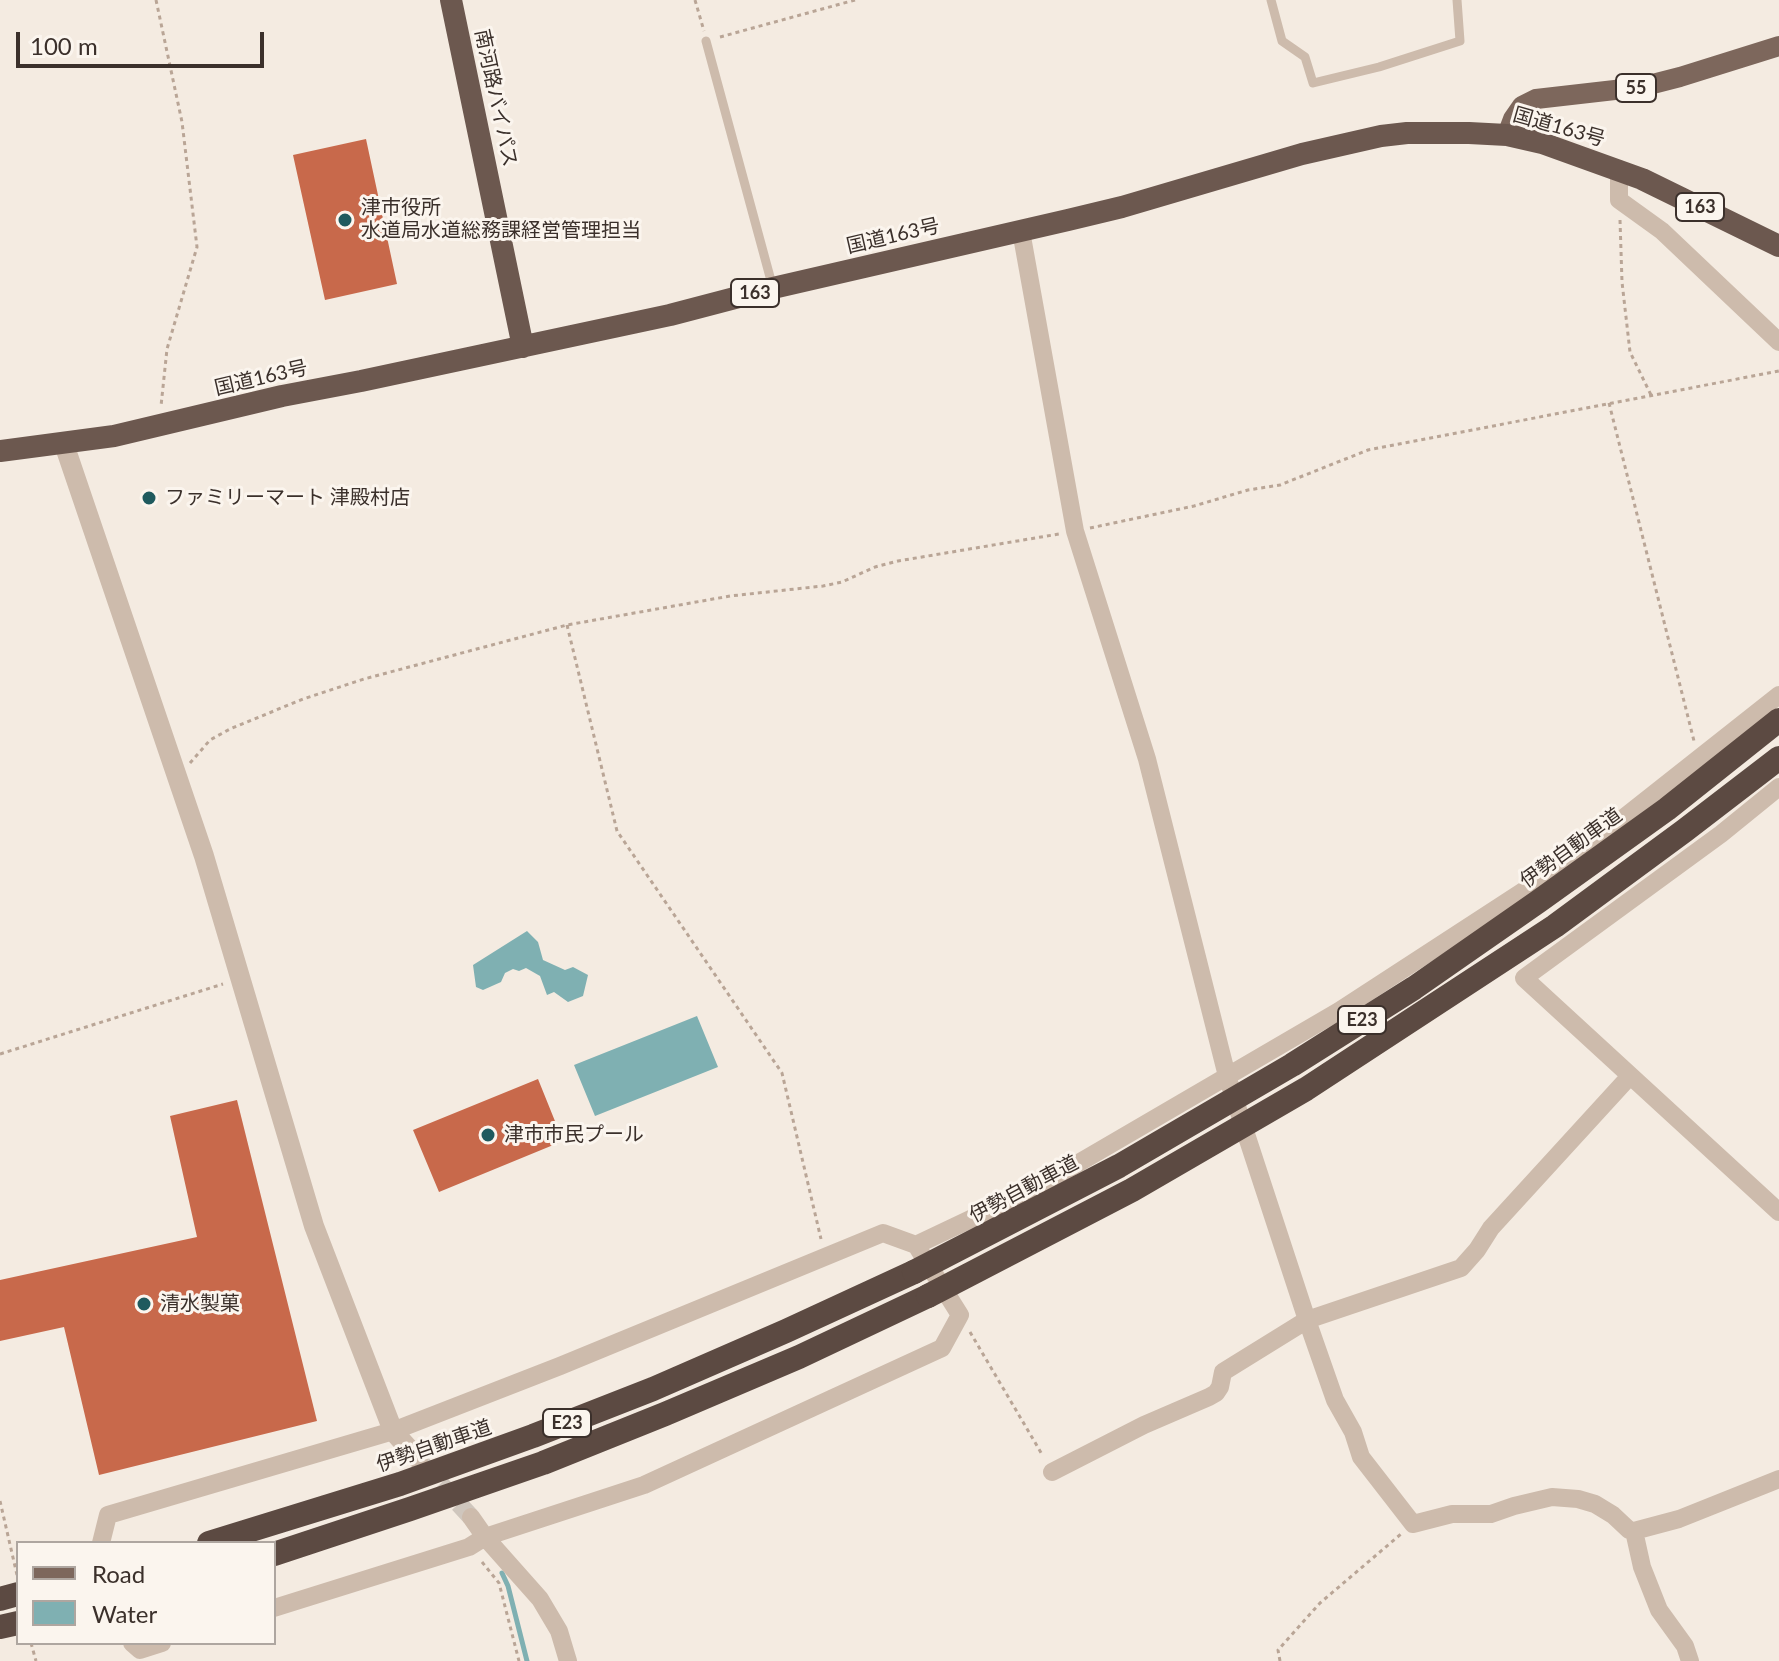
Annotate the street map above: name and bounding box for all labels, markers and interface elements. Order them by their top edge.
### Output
scale bar [20,16,268,66]
street label: 南河路バイパス [470,27,522,169]
text: 100 m [30,31,98,60]
road number: 55 [1616,74,1656,102]
street label: 国道163号 [1510,102,1608,152]
road number: 163 [1676,193,1724,221]
place label: 津市役所 水道局水道総務課経営管理担当 [361,196,641,243]
marker: 津市役所 水道局水道総務課経営管理担当 [336,211,354,229]
street label: 国道163号 [844,214,942,258]
road number: 163 [731,279,779,307]
street label: 国道163号 [212,356,310,400]
place label: ファミリーマート 津殿村店 [165,486,410,510]
marker: ファミリーマート 津殿村店 [140,489,158,507]
street label: 伊勢自動車道 [1515,803,1627,893]
road number: E23 [1338,1006,1386,1034]
place label: 津市市民プール [504,1123,644,1147]
marker: 津市市民プール [479,1126,497,1144]
street label: 伊勢自動車道 [965,1150,1083,1228]
place label: 清水製菓 [160,1292,240,1316]
marker: 清水製菓 [135,1295,153,1313]
road number: E23 [543,1409,591,1437]
street label: 伊勢自動車道 [373,1415,495,1477]
legend [16,1541,276,1645]
text: Road [92,1559,145,1588]
text: Water [92,1599,157,1628]

